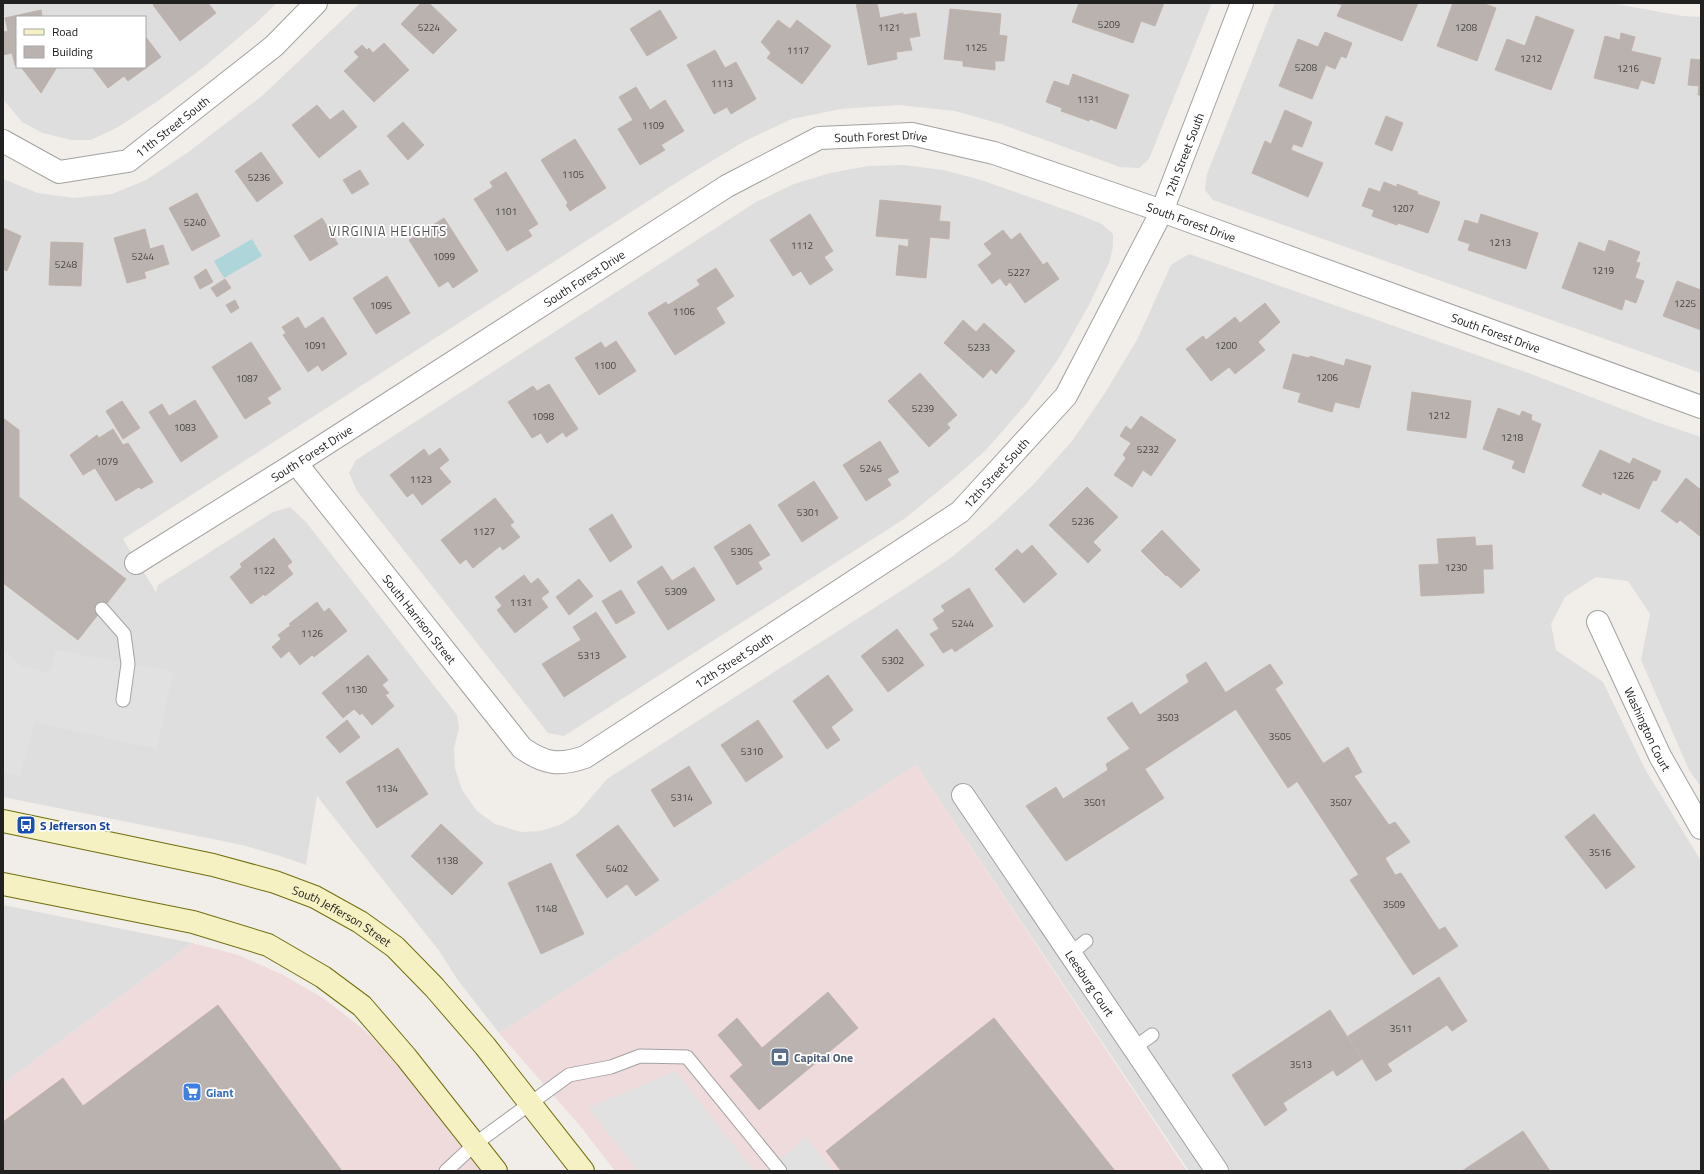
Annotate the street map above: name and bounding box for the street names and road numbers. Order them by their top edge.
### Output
street label: 11th Street South [131,91,213,162]
street label: 12th Street South [1158,110,1209,201]
street label: South Forest Drive [834,124,930,147]
street label: South Forest Drive [1144,197,1239,247]
street label: South Forest Drive [539,245,629,311]
street label: South Forest Drive [1448,307,1543,357]
street label: South Forest Drive [267,420,356,486]
street label: 12th Street South [959,433,1033,512]
street label: South Harrison Street [378,570,462,668]
street label: 12th Street South [690,627,776,693]
street label: Washington Court [1620,684,1676,775]
street label: South Jefferson Street [290,880,396,952]
street label: Leesburg Court [1061,946,1120,1021]

